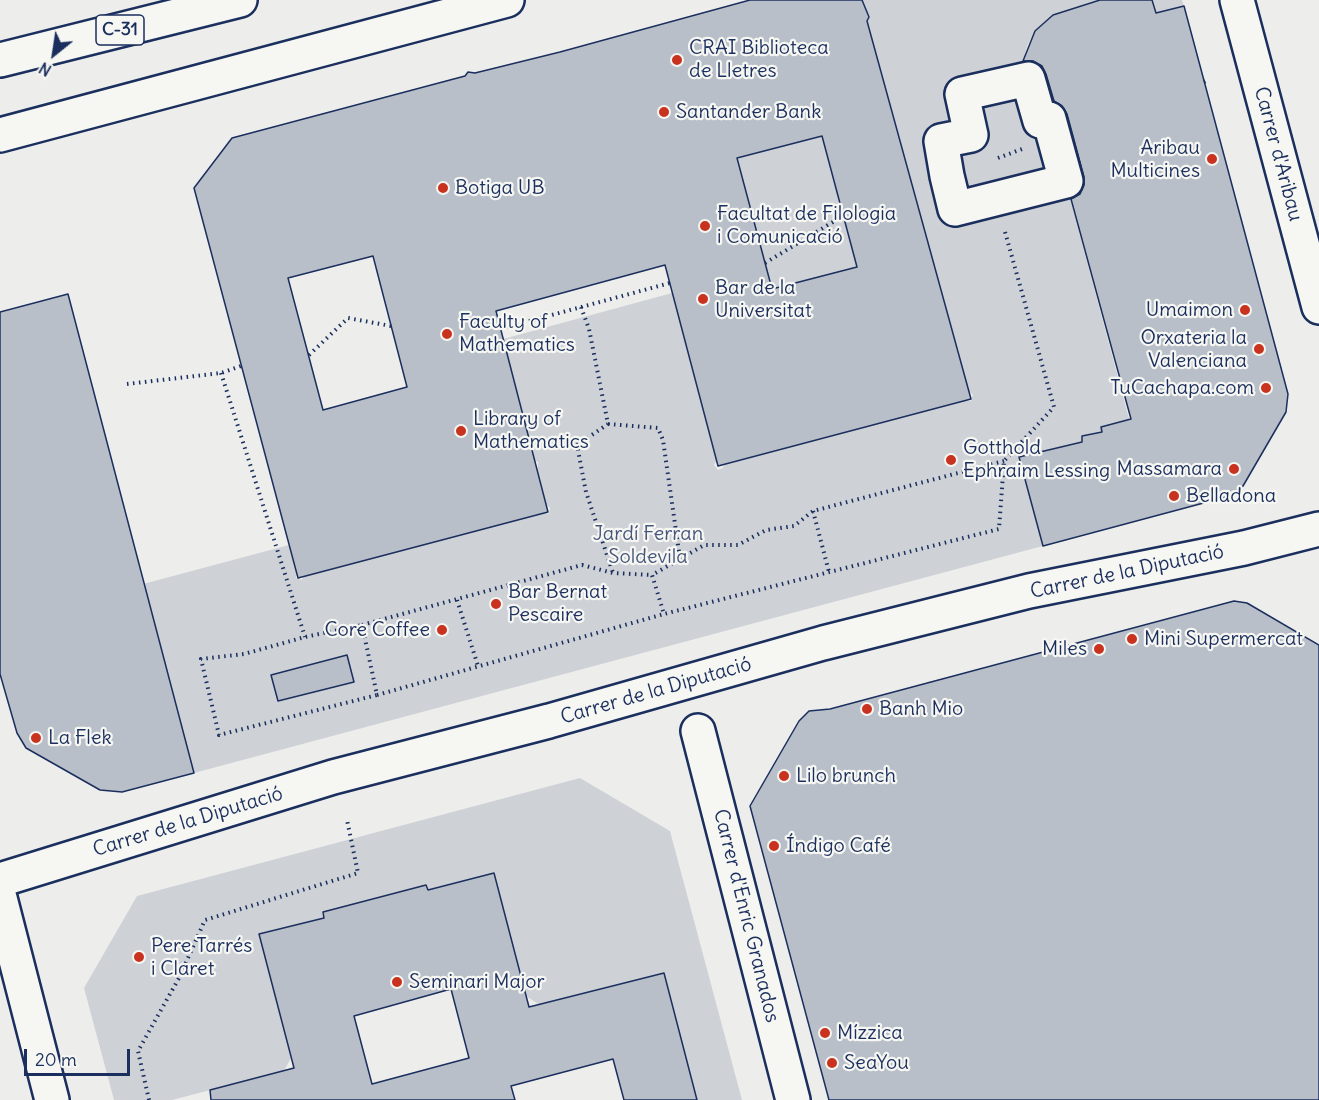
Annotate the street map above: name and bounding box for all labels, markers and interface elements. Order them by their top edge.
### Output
road number: C-31 [96,15,144,45]
north arrow [24,24,84,84]
place label: CRAI Biblioteca de Lletres [689,36,829,83]
marker: CRAI Biblioteca de Lletres [670,53,684,67]
text: N [35,58,55,81]
street label: Carrer d'Aribau [1249,84,1307,224]
place label: Santander Bank [676,100,821,124]
marker: Santander Bank [657,105,671,119]
place label: Aribau Multicines [1110,136,1200,183]
marker: Aribau Multicines [1205,152,1219,166]
place label: Botiga UB [455,176,545,200]
marker: Botiga UB [436,181,450,195]
place label: Facultat de Filologia i Comunicació [717,202,896,249]
marker: Facultat de Filologia i Comunicació [698,219,712,233]
place label: Bar de la Universitat [715,276,812,323]
marker: Bar de la Universitat [696,292,710,306]
place label: Umaimon [1146,298,1233,322]
marker: Umaimon [1238,303,1252,317]
place label: Faculty of Mathematics [459,310,575,357]
place label: Orxateria la Valenciana [1140,326,1247,373]
marker: Faculty of Mathematics [440,327,454,341]
marker: Orxateria la Valenciana [1252,342,1266,356]
place label: TuCachapa.com [1110,376,1254,400]
marker: TuCachapa.com [1259,381,1273,395]
place label: Library of Mathematics [473,407,589,454]
marker: Library of Mathematics [454,424,468,438]
place label: Gotthold Ephraim Lessing [963,436,1110,483]
marker: Gotthold Ephraim Lessing [944,453,958,467]
place label: Massamara [1117,457,1222,481]
marker: Massamara [1227,462,1241,476]
place label: Belladona [1186,484,1276,508]
marker: Belladona [1167,489,1181,503]
park label: Jardí Ferran Soldevila [593,522,703,569]
street label: Carrer de la Diputació [1028,540,1226,604]
place label: Bar Bernat Pescaire [508,580,607,627]
marker: Bar Bernat Pescaire [489,597,503,611]
place label: Core Coffee [324,618,430,642]
marker: Core Coffee [435,623,449,637]
place label: Mini Supermercat [1144,627,1303,651]
marker: Mini Supermercat [1125,632,1139,646]
place label: Miles [1042,637,1087,661]
marker: Miles [1092,642,1106,656]
street label: Carrer de la Diputació [558,652,754,730]
place label: Banh Mio [879,697,963,721]
marker: Banh Mio [860,702,874,716]
place label: La Flek [48,726,112,750]
marker: La Flek [29,731,43,745]
place label: Lilo brunch [796,764,896,788]
marker: Lilo brunch [777,769,791,783]
street label: Carrer de la Diputació [90,782,286,862]
street label: Carrer d'Enric Granados [708,807,784,1025]
place label: Índigo Café [786,834,891,858]
marker: Índigo Café [767,839,781,853]
place label: Pere Tarrés i Claret [151,934,252,981]
marker: Pere Tarrés i Claret [132,950,146,964]
place label: Seminari Major [409,970,545,994]
marker: Seminari Major [390,975,404,989]
place label: Mízzica [837,1021,903,1045]
marker: Mízzica [818,1026,832,1040]
scale bar [27,1037,134,1075]
text: 20 m [35,1048,77,1071]
place label: SeaYou [844,1051,909,1075]
marker: SeaYou [825,1056,839,1070]

